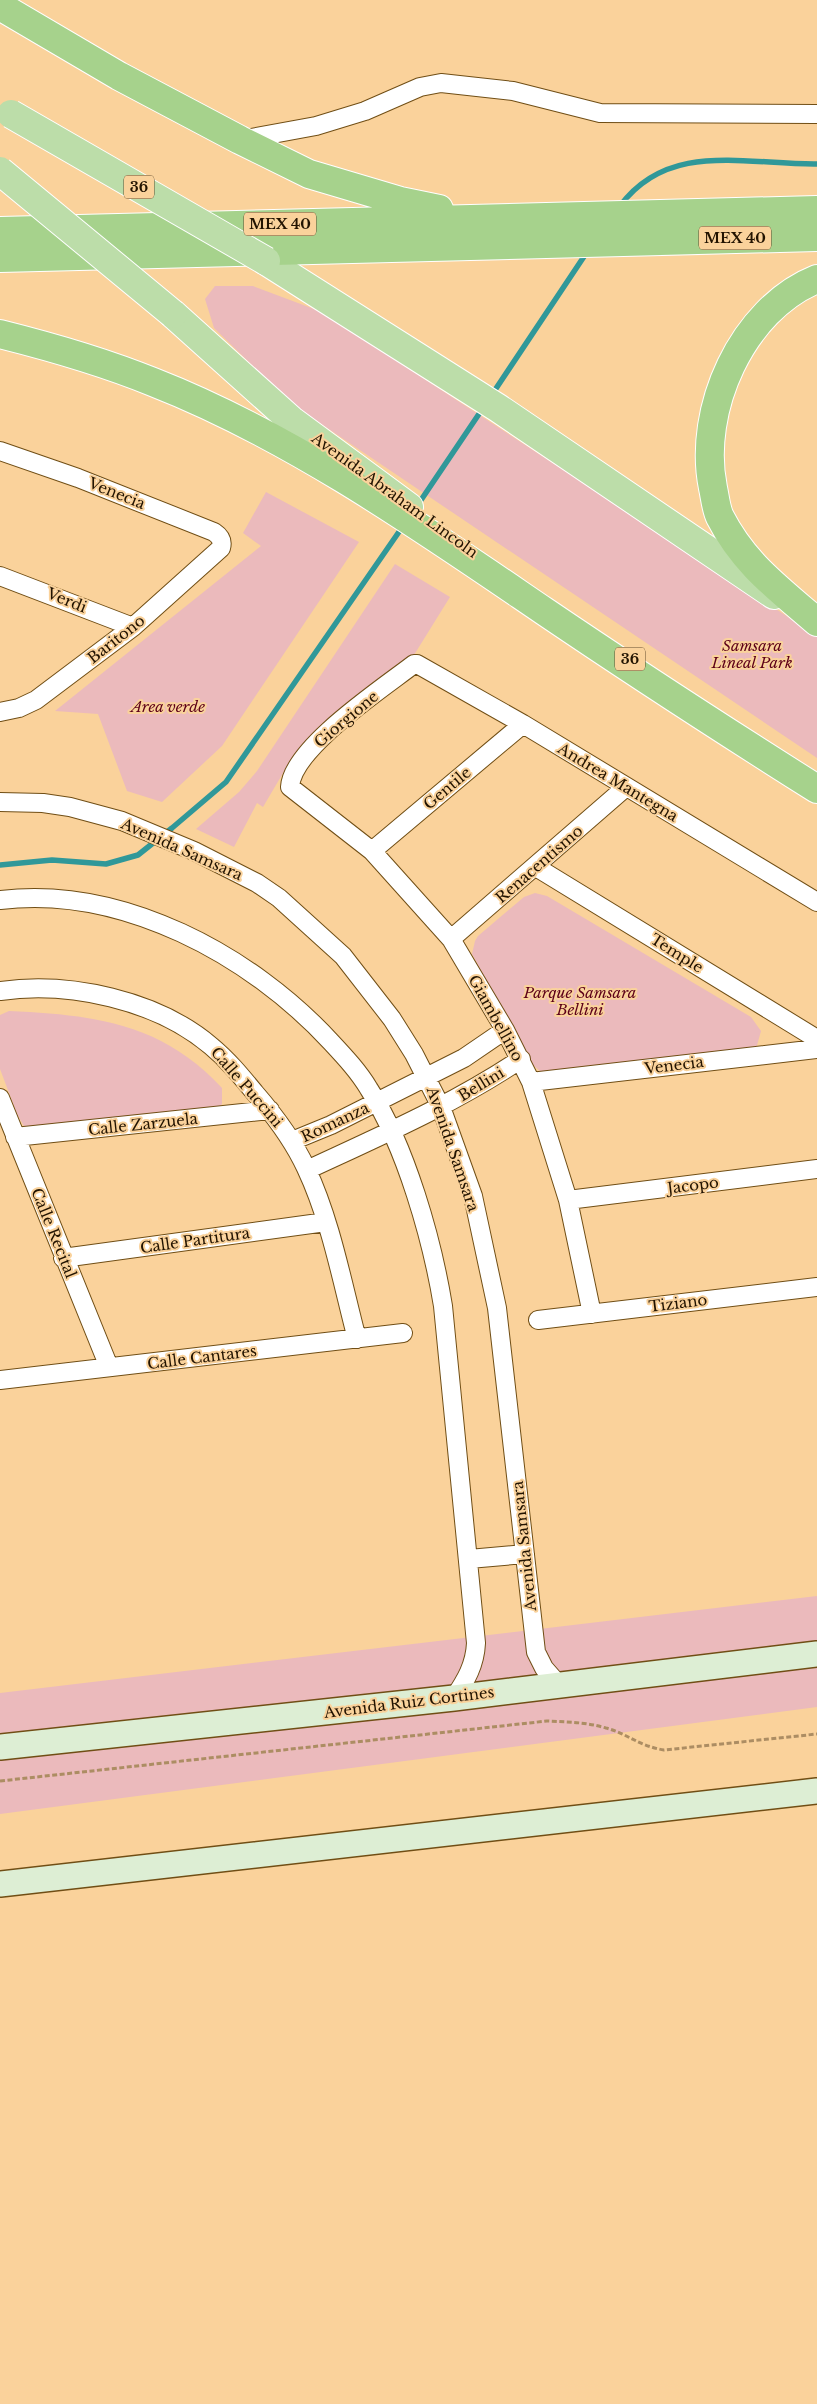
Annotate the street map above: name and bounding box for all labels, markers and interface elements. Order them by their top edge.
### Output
road number: 36 [124,176,154,198]
road number: MEX 40 [244,212,316,235]
road number: MEX 40 [699,227,771,250]
street label: Avenida Abraham Lincoln [307,428,482,562]
street label: Venecia [85,473,149,513]
street label: Verdi [43,583,90,617]
street label: Baritono [83,611,149,667]
park label: Samsara Lineal Park [710,636,793,672]
road number: 36 [615,648,645,671]
street label: Giorgione [310,687,382,751]
park label: Area verde [129,697,205,716]
street label: Andrea Mantegna [554,738,682,826]
street label: Gentile [419,763,475,813]
street label: Avenida Samsara [117,813,246,885]
street label: Renacentismo [491,821,587,907]
street label: Temple [647,929,707,977]
street label: Giambellino [464,971,528,1065]
park label: Parque Samsara Bellini [523,983,636,1019]
street label: Calle Puccini [207,1043,287,1131]
street label: Venecia [642,1052,705,1078]
street label: Bellini [454,1063,508,1105]
street label: Avenida Samsara [422,1083,484,1215]
street label: Romanza [298,1098,373,1146]
street label: Calle Zarzuela [87,1109,199,1139]
street label: Jacopo [664,1172,720,1198]
street label: Calle Recital [27,1185,81,1281]
street label: Calle Partitura [139,1223,252,1257]
street label: Tiziano [648,1290,708,1316]
street label: Calle Cantares [146,1341,258,1373]
street label: Avenida Samsara [508,1479,540,1613]
street label: Avenida Ruiz Cortines [322,1682,495,1722]

